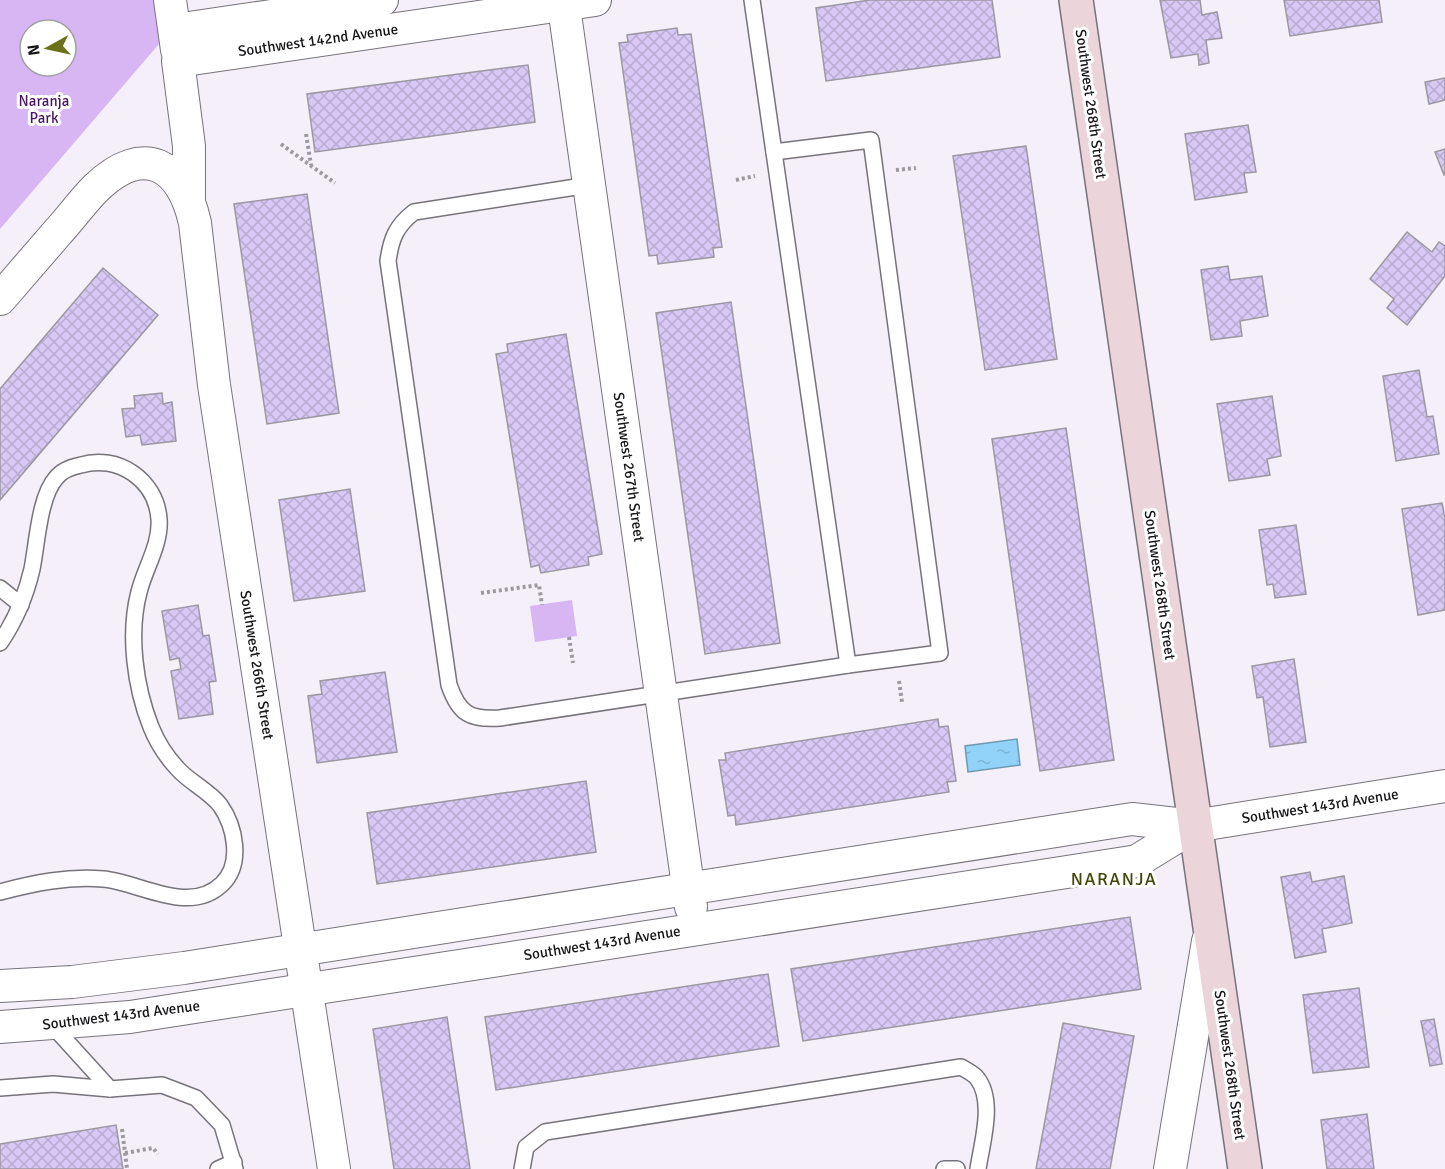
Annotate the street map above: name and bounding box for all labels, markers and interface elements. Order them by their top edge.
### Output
north arrow [18,18,78,78]
street label: Southwest 142nd Avenue [237,20,399,60]
street label: Southwest 268th Street [1072,28,1110,180]
text: N [23,43,45,57]
park label: Naranja Park [19,92,69,127]
street label: Southwest 267th Street [610,391,648,543]
street label: Southwest 268th Street [1141,509,1179,661]
street label: Southwest 266th Street [236,589,278,741]
street label: Southwest 143rd Avenue [1240,785,1400,827]
district label: NARANJA [1071,868,1157,890]
street label: Southwest 143rd Avenue [522,922,682,964]
street label: Southwest 268th Street [1211,989,1249,1141]
street label: Southwest 143rd Avenue [41,996,201,1034]

